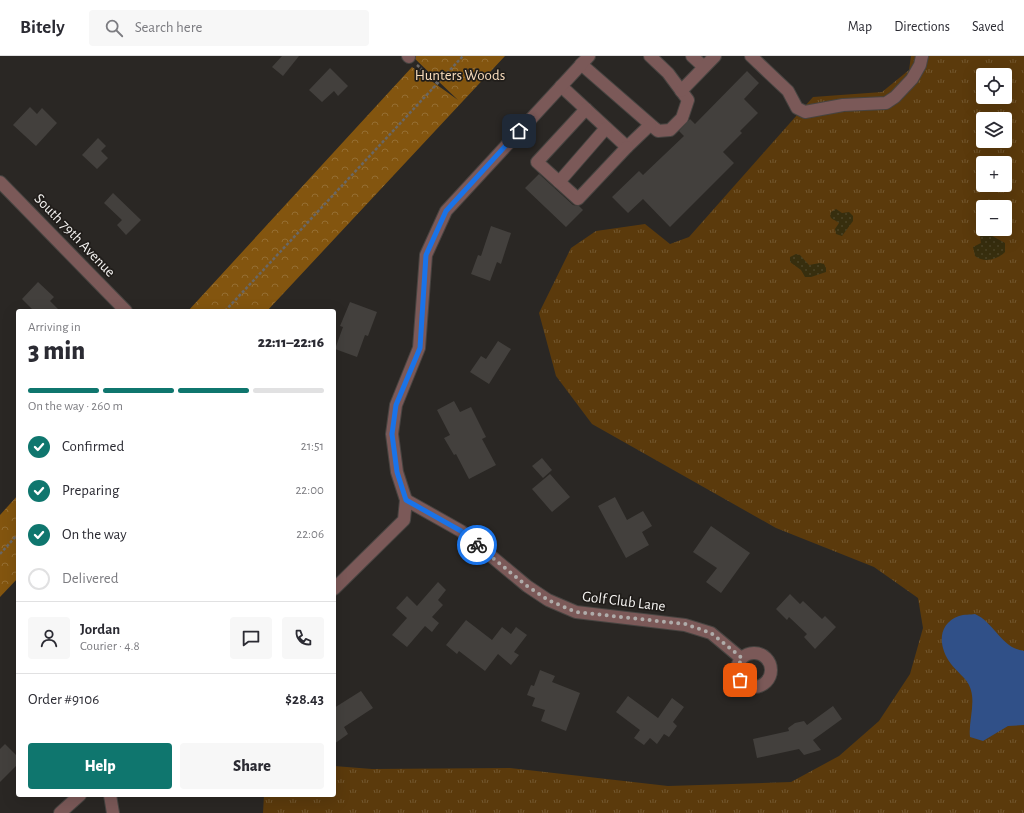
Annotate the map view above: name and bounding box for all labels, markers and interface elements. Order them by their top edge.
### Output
search box [89,10,369,46]
icon: search [103,17,125,39]
text: Bitely [20,18,65,37]
text: Search here [135,20,202,35]
text: Map [848,20,872,34]
text: Directions [894,20,950,34]
text: Saved [972,20,1004,34]
park label: Hunters Woods [415,68,505,83]
map controls [976,68,1012,236]
button: locate [976,68,1012,104]
button: layers [976,112,1012,148]
pin [502,114,536,148]
icon: home [508,120,530,142]
button: + [976,156,1012,192]
street label: South 79th Avenue [31,191,118,280]
button: − [976,200,1012,236]
text: Arriving in [28,321,81,334]
text: 22:11–22:16 [258,335,324,350]
text: 3 min [28,338,85,364]
text: On the way · 260 m [28,400,123,413]
icon: check [28,436,50,458]
text: Confirmed [62,439,124,454]
text: 21:51 [301,440,324,453]
icon: check [28,480,50,502]
text: Preparing [62,483,119,498]
text: 22:00 [295,484,324,497]
icon: check [28,524,50,546]
courier [457,525,497,565]
text: On the way [62,527,127,542]
text: 22:06 [296,528,324,541]
icon: bike [466,534,488,556]
text: Delivered [62,571,119,586]
street label: Golf Club Lane [581,589,667,614]
button: person [28,617,70,659]
button: chat [230,617,272,659]
button: phone [282,617,324,659]
text: Jordan [80,622,120,637]
text: Courier · 4.8 [80,640,140,653]
pin [723,663,757,697]
icon: bag [729,669,751,691]
text: Order #9106 [28,692,99,707]
text: $28.43 [285,692,324,707]
button: Help [28,743,172,789]
button: Share [180,743,324,789]

